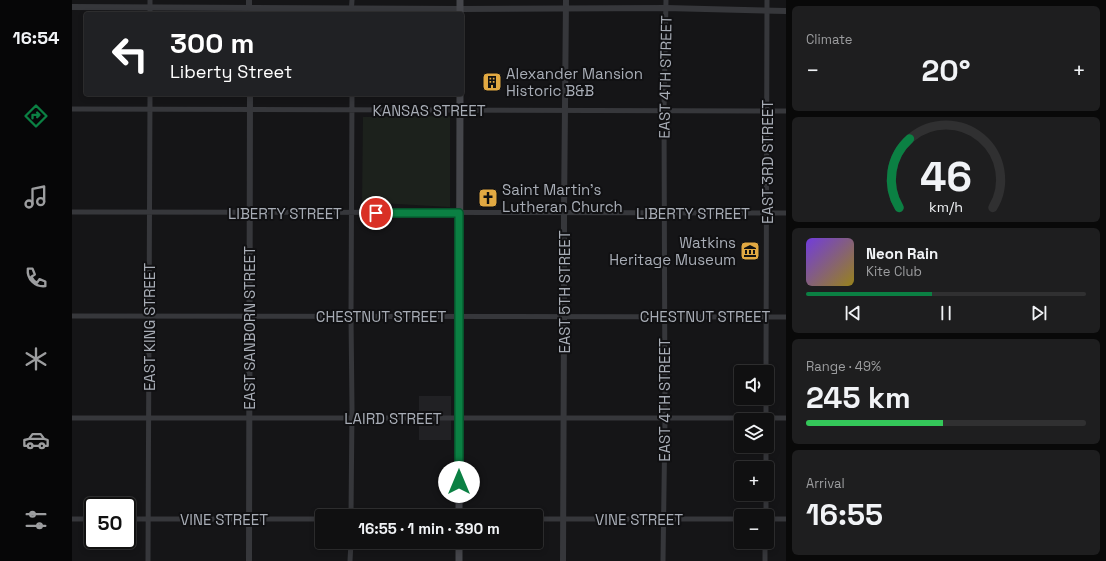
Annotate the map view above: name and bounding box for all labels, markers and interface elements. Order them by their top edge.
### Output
street label: EAST 4TH STREET [654,15,676,139]
text: 300 m [170,25,254,61]
text: 16:54 [13,26,59,49]
icon: left [104,28,156,80]
text: Climate [806,31,852,48]
text: 20° [921,51,971,90]
text: − [806,56,820,84]
text: + [1072,56,1086,84]
text: Liberty Street [170,60,292,83]
place label: Alexander Mansion Historic B&B [506,64,643,100]
building icon: Alexander Mansion Historic B&B [481,71,503,93]
street label: EAST 3RD STREET [758,100,777,224]
street label: KANSAS STREET [373,101,486,120]
icon: directions [22,102,50,130]
text: 46 [920,149,972,202]
place label: Saint Martin's Lutheran Church [502,180,623,216]
icon: music [22,183,50,211]
church icon: Saint Martin's Lutheran Church [477,187,499,209]
pin [359,196,393,230]
text: km/h [929,197,963,215]
icon: arrive [365,202,387,224]
street label: LIBERTY STREET [228,204,342,223]
street label: LIBERTY STREET [636,204,750,223]
street label: EAST 5TH STREET [555,230,574,354]
place label: Watkins Heritage Museum [609,233,736,269]
museum icon: Watkins Heritage Museum [739,240,761,262]
text: Neon Rain [866,244,938,263]
street label: EAST SANBORN STREET [240,246,259,410]
street label: EAST KING STREET [140,263,159,391]
text: Kite Club [866,263,922,280]
icon: phone [22,264,50,292]
icon: previous [842,302,864,324]
icon: pause [935,302,957,324]
icon: next [1028,302,1050,324]
street label: CHESTNUT STREET [316,307,446,326]
street label: CHESTNUT STREET [640,307,770,326]
street label: EAST 4TH STREET [655,338,674,462]
icon: climate [22,345,50,373]
text: Range · 49% [806,358,881,375]
map controls [734,365,774,549]
button: sound [734,365,774,405]
text: 245 km [806,378,911,417]
street label: LAIRD STREET [344,409,442,428]
button: layers [734,413,774,453]
icon: car [22,426,50,454]
position arrow [438,461,480,503]
button: + [734,461,774,501]
text: Arrival [806,475,845,492]
text: 16:55 [806,495,883,534]
speed limit sign: 50 [84,497,136,549]
icon: filters [22,506,50,534]
button: − [734,509,774,549]
street label: VINE STREET [180,510,268,529]
street label: VINE STREET [595,510,683,529]
text: 16:55 · 1 min · 390 m [358,519,500,538]

